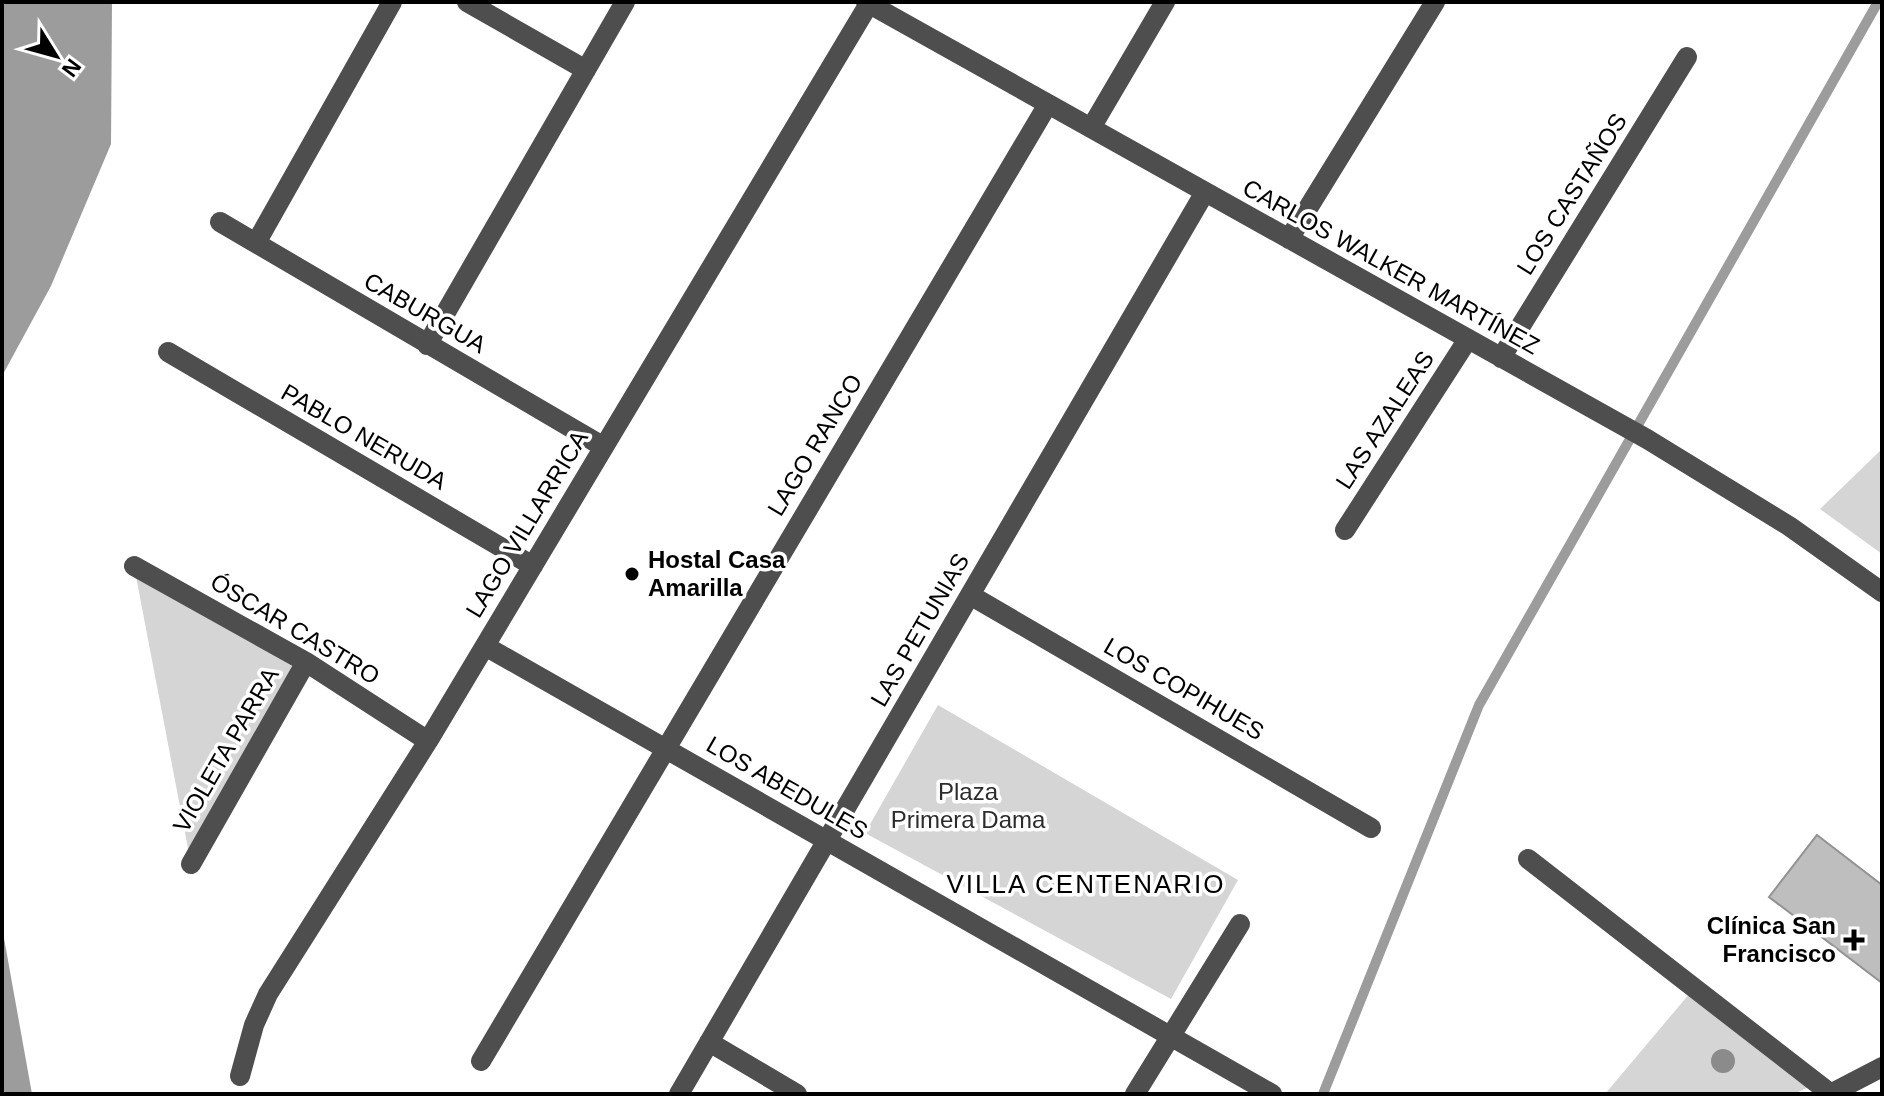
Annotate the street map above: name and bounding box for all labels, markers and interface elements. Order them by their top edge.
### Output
north arrow [16,16,96,96]
text: N [57,54,86,82]
street label: LOS CASTAÑOS [1511,108,1632,279]
street label: CARLOS WALKER MARTÍNEZ [1238,174,1544,360]
street label: CABURGUA [360,267,491,358]
street label: LAS AZALEAS [1330,346,1439,494]
street label: LAGO RANCO [762,369,867,520]
street label: PABLO NERUDA [277,378,452,495]
street label: LAGO VILLARRICA [460,425,593,622]
place label: Hostal Casa Amarilla [648,546,786,601]
street label: LAS PETUNIAS [865,548,974,711]
marker: Hostal Casa Amarilla [623,565,641,583]
street label: ÓSCAR CASTRO [206,568,385,690]
street label: LOS COPIHUES [1100,632,1269,745]
street label: VIOLETA PARRA [167,663,284,837]
street label: LOS ABEDULES [702,731,873,845]
park label: Plaza Primera Dama [891,778,1046,833]
district label: VILLA CENTENARIO [946,869,1226,899]
place label: Clínica San Francisco [1707,912,1836,967]
marker: Clínica San Francisco [1843,929,1865,951]

